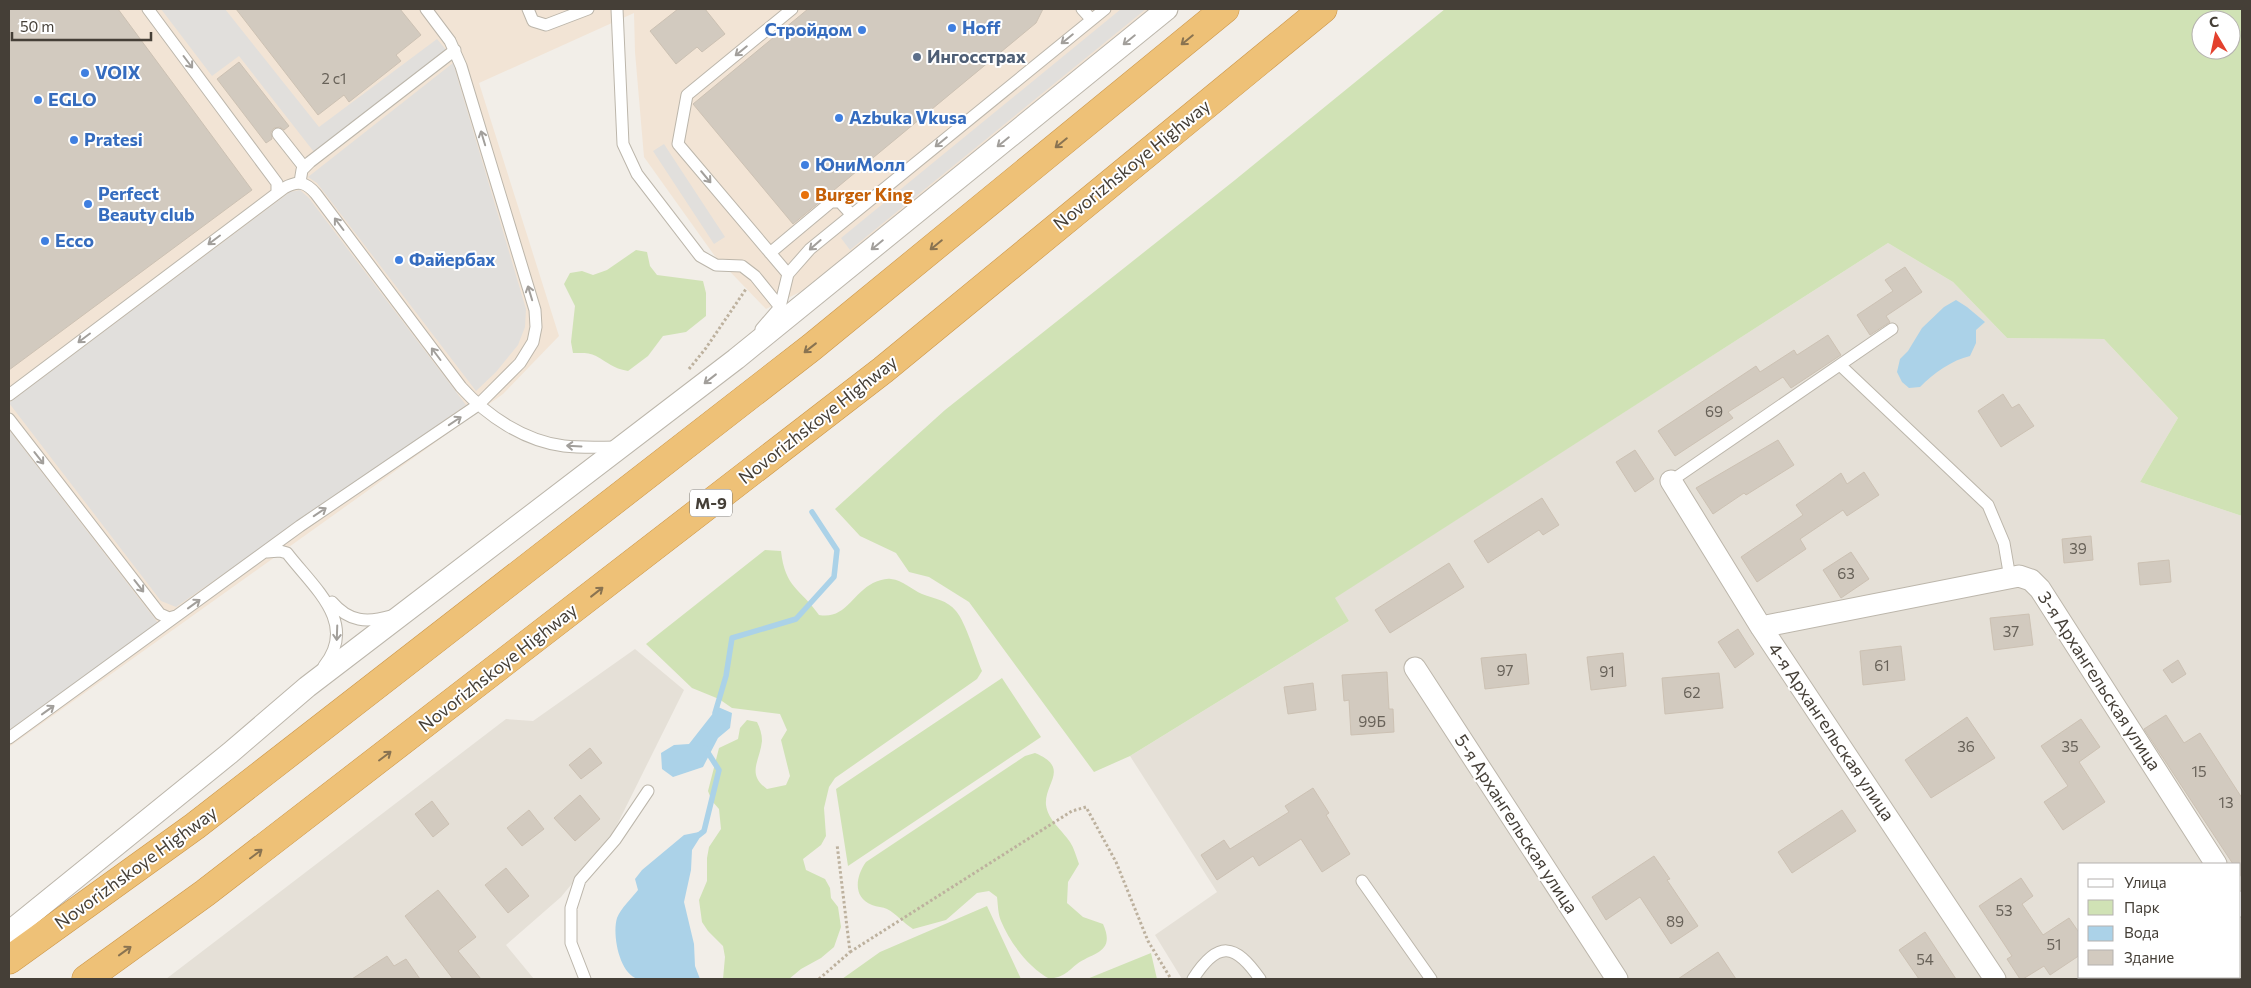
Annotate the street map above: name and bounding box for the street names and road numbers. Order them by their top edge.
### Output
street label: Novorizhskoye Highway [1049,94,1214,234]
street label: Novorizhskoye Highway [734,350,901,488]
road number: М-9 [690,489,732,516]
street label: 3-я Архангельская улица [2034,587,2166,774]
street label: Novorizhskoye Highway [414,598,581,736]
street label: 4-я Архангельская улица [1764,638,1900,825]
street label: 5-я Архангельская улица [1451,730,1583,917]
street label: Novorizhskoye Highway [50,801,221,934]

